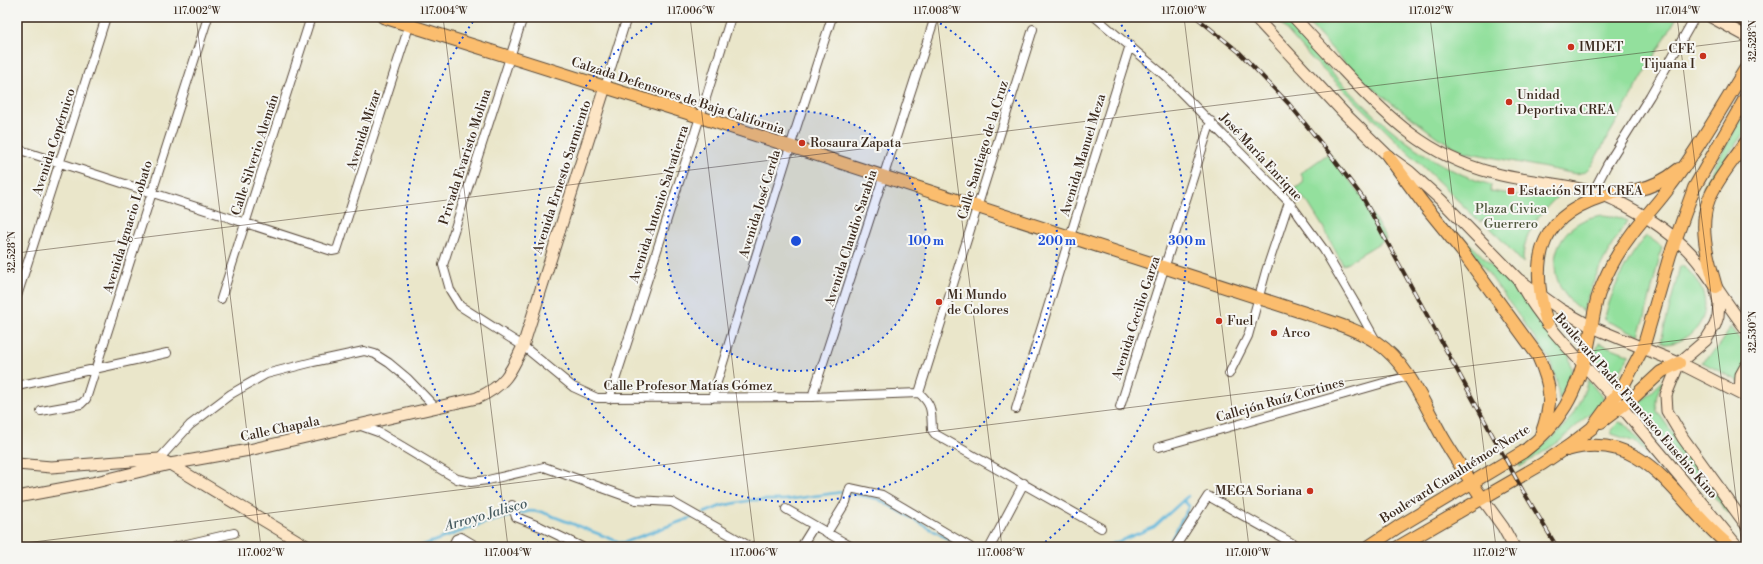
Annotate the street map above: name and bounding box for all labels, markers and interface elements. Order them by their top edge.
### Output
text: 117.002°W [174,5,221,17]
text: 117.004°W [420,5,469,17]
text: 117.006°W [667,5,716,17]
text: 117.008°W [913,5,962,17]
text: 117.010°W [1161,5,1207,17]
text: 117.012°W [1409,5,1454,17]
text: 117.014°W [1656,5,1701,17]
text: 32.528°N [1747,19,1759,62]
place label: IMDET [1579,39,1624,55]
place label: CFE Tijuana I [1642,41,1695,72]
marker: IMDET [1566,42,1576,52]
marker: CFE Tijuana I [1698,51,1708,61]
street label: Calzada Defensores de Baja California [569,54,787,138]
street label: Calle Santiago de la Cruz [954,78,1012,222]
street label: Avenida Copérnico [29,86,79,199]
street label: Avenida Mizar [343,87,385,173]
street label: Privada Evaristo Molina [435,87,495,227]
place label: Unidad Deportiva CREA [1517,87,1616,118]
street label: Calle Silverio Alemán [228,92,282,217]
street label: Avenida Manuel Meza [1056,92,1109,219]
marker: Unidad Deportiva CREA [1504,97,1514,107]
street label: Avenida Ernesto Sarmiento [529,98,594,257]
street label: José María Enrique [1216,109,1306,205]
street label: Avenida Antonio Salvatierra [626,123,692,286]
place label: Rosaura Zapata [810,135,902,151]
marker: Rosaura Zapata [797,138,807,148]
street label: Avenida José Cerda [736,147,784,261]
street label: Avenida Ignacio Lobato [100,159,156,296]
street label: Avenida Claudio Sarabia [821,167,881,309]
place label: Estación SITT CREA [1519,183,1644,199]
marker: Estación SITT CREA [1506,186,1516,196]
park label: Plaza Civica Guerrero [1475,201,1547,232]
text: 32.528°N [6,230,18,273]
centre of rings [789,234,803,248]
text: 100 m [908,234,944,249]
text: 200 m [1038,234,1076,249]
text: 300 m [1168,234,1206,249]
street label: Avenida Cecilio Garza [1108,254,1164,383]
place label: Mi Mundo de Colores [947,287,1009,318]
marker: Mi Mundo de Colores [934,297,944,307]
street label: Boulevard Padre Francisco Eusebio Kino [1550,309,1721,502]
text: 32.530°N [1747,310,1759,353]
place label: Fuel [1227,313,1253,329]
marker: Fuel [1214,316,1224,326]
place label: Arco [1281,325,1310,341]
marker: Arco [1269,328,1279,338]
street label: Callejón Ruíz Cortines [1214,374,1346,426]
street label: Calle Profesor Matías Gómez [603,378,773,394]
street label: Calle Chapala [239,413,321,445]
street label: Boulevard Cuauhtémoc Norte [1376,421,1533,527]
place label: MEGA Soriana [1215,483,1302,499]
marker: MEGA Soriana [1305,486,1315,496]
water label: Arroyo Jalisco [441,495,529,536]
text: 117.002°W [238,547,285,559]
text: 117.004°W [484,547,533,559]
text: 117.006°W [730,547,779,559]
text: 117.008°W [977,547,1026,559]
text: 117.010°W [1225,547,1271,559]
text: 117.012°W [1473,547,1518,559]

